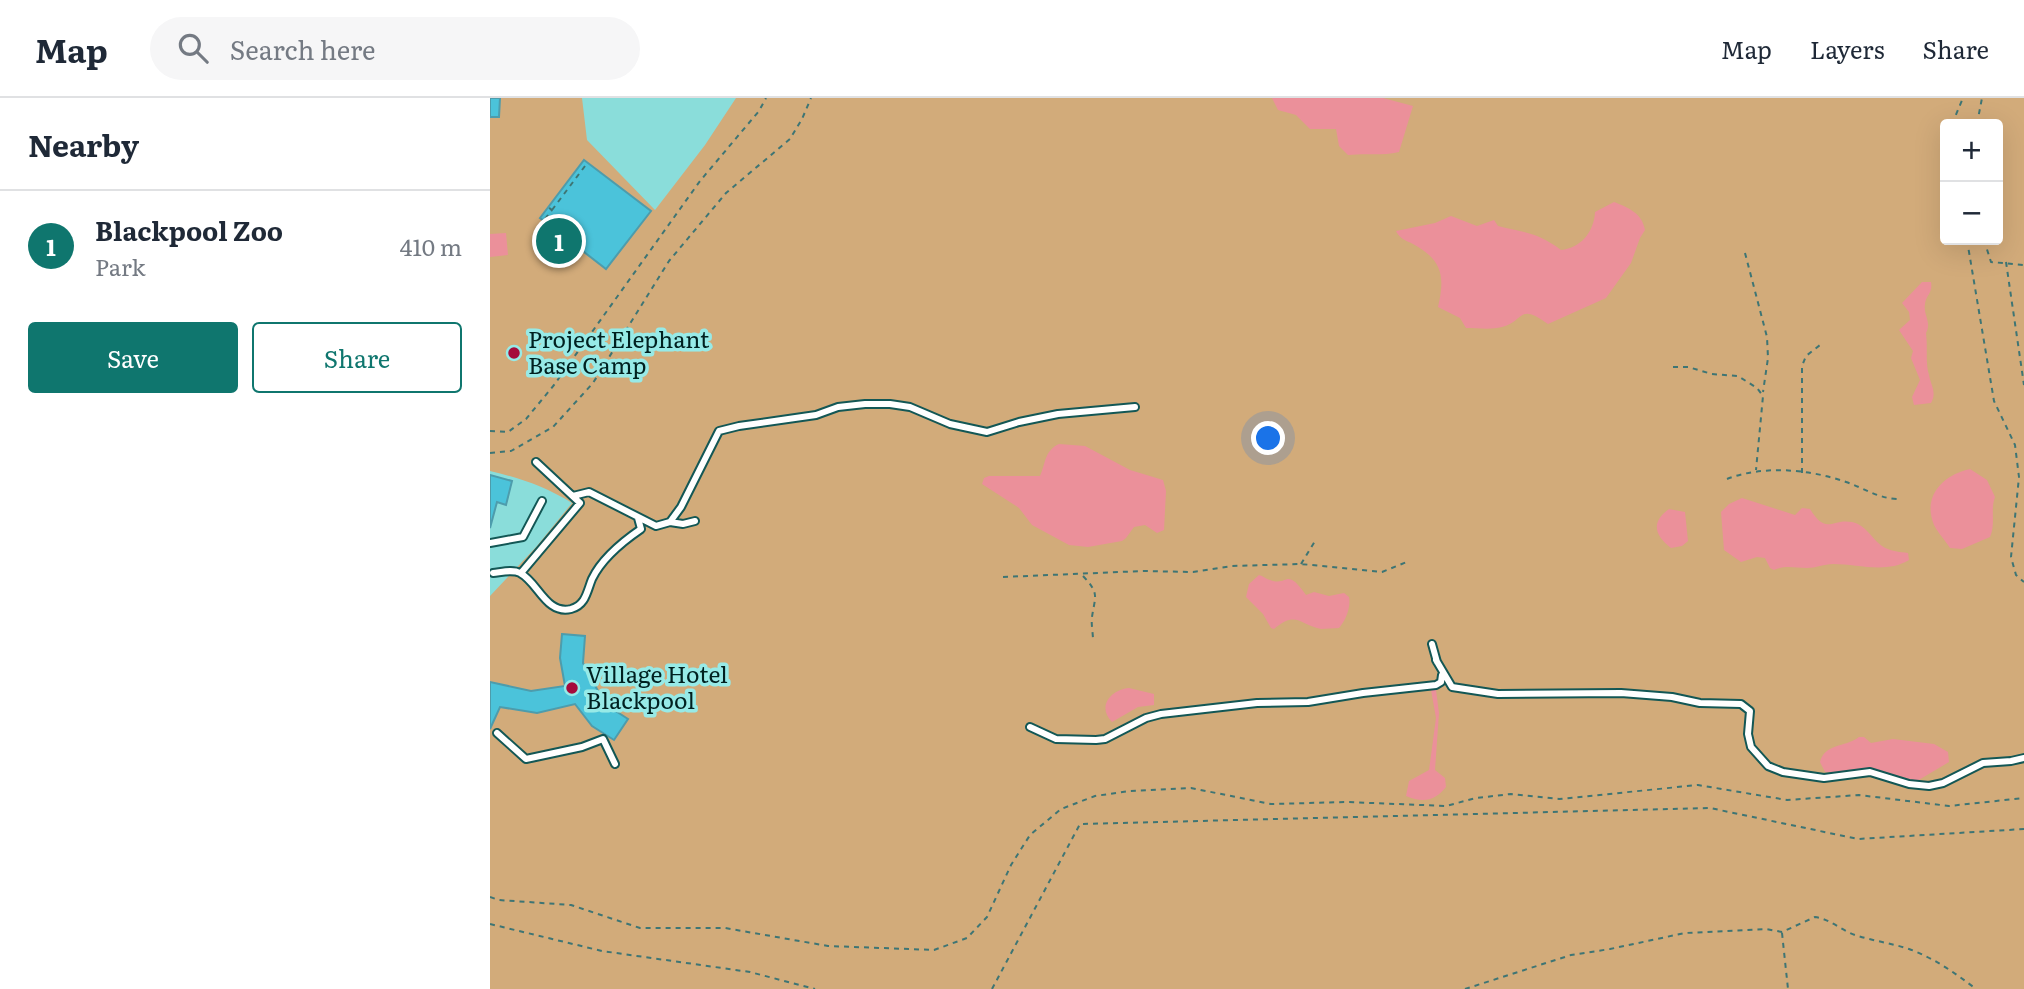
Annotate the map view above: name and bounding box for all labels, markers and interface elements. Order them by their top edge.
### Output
search box [150,17,640,80]
text: Map [35,24,108,73]
icon: search [174,29,212,67]
text: Search here [230,29,376,68]
text: Map [1721,31,1772,66]
text: Layers [1810,31,1884,66]
text: Share [1922,31,1989,66]
map controls [1940,119,2003,245]
button: + [1940,119,2003,182]
text: Nearby [28,122,139,166]
button: − [1940,182,2003,245]
text: Blackpool Zoo [95,210,283,249]
pin: 1 [536,215,582,267]
text: 1 [46,229,56,263]
text: 410 m [400,229,462,263]
text: Park [95,249,145,283]
place label: Project Elephant Base Camp [528,321,710,381]
button: Save [28,322,238,393]
button: Share [252,322,462,393]
marker: Project Elephant Base Camp [506,345,522,361]
your location [1251,421,1285,455]
place label: Village Hotel Blackpool [586,656,728,716]
marker: Village Hotel Blackpool [564,680,580,696]

